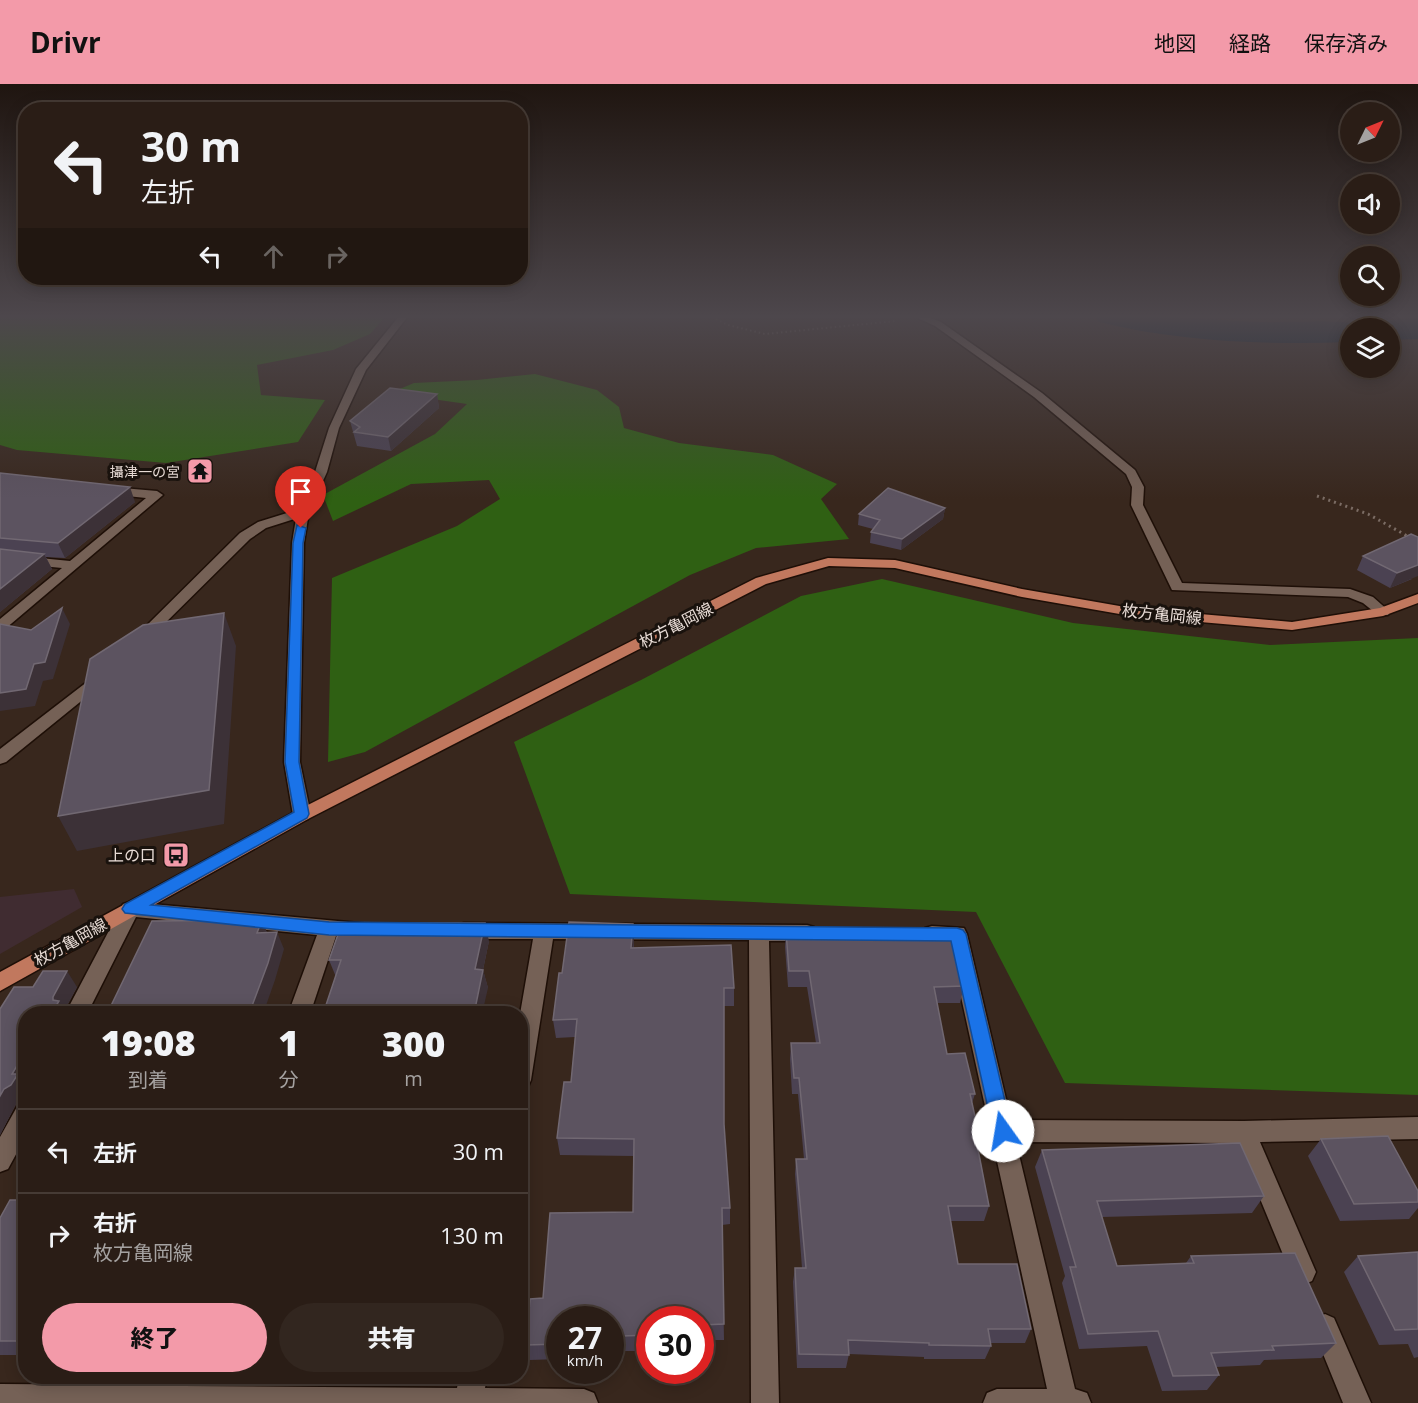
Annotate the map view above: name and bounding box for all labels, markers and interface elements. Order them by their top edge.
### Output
text: Drivr [30,23,101,61]
text: 地図 [1154,29,1196,57]
text: 経路 [1229,29,1271,57]
text: 保存済み [1304,29,1388,57]
north arrow [1340,102,1400,162]
map controls [1340,102,1400,378]
text: 30 m [141,117,241,174]
icon: left [42,126,120,204]
text: 左折 [141,173,195,210]
button: sound [1340,174,1400,234]
icon: left [194,240,227,273]
icon: ahead [257,240,290,273]
icon: right [320,240,353,273]
button: search [1340,246,1400,306]
button: layers [1340,318,1400,378]
temple icon: 攝津一の宮 [185,456,215,486]
place label: 攝津一の宮 [110,462,180,481]
pin [275,466,326,528]
icon: arrive [284,475,317,508]
street label: 枚方亀岡線 [635,597,717,653]
street label: 枚方亀岡線 [1121,599,1203,629]
bus stop icon: 上の口 [161,840,191,870]
place label: 上の口 [108,844,156,866]
street label: 枚方亀岡線 [30,913,110,971]
text: 19:08 [101,1018,195,1067]
text: 1 [278,1018,299,1067]
text: 300 [382,1019,445,1068]
text: m [404,1065,423,1092]
text: 到着 [128,1066,168,1093]
text: 分 [279,1066,299,1093]
position arrow [971,1099,1035,1163]
icon: left [42,1135,75,1168]
text: 30 m [453,1136,504,1166]
text: 左折 [93,1137,137,1167]
text: 右折 [93,1207,137,1237]
icon: right [42,1219,75,1252]
text: 130 m [440,1220,504,1250]
text: 枚方亀岡線 [93,1239,193,1266]
button: 終了 [42,1303,267,1372]
button: 共有 [279,1303,504,1372]
speed limit sign: 30 [636,1306,714,1384]
text: 27 [568,1317,602,1358]
text: km/h [567,1350,603,1370]

